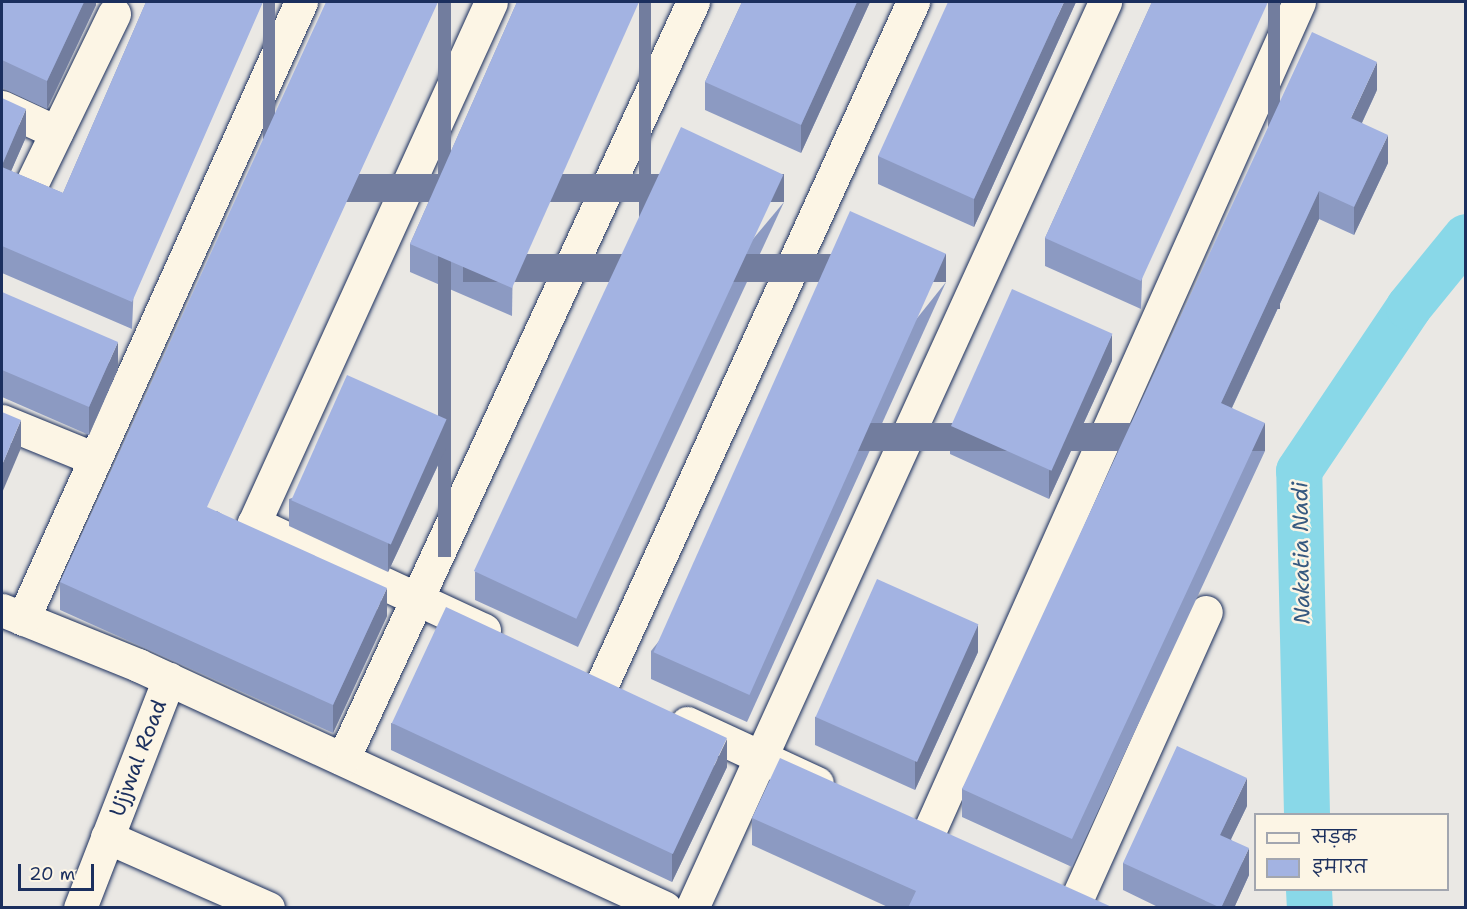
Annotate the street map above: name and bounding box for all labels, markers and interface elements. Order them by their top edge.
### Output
water label: Nakatia Nadi [1287,481,1315,625]
street label: Ujjwal Road [104,696,172,820]
legend [1254,813,1449,891]
text: सड़क [1312,825,1356,849]
scale bar [21,852,98,890]
text: इमारत [1312,855,1367,879]
text: 20 m [29,862,75,886]

